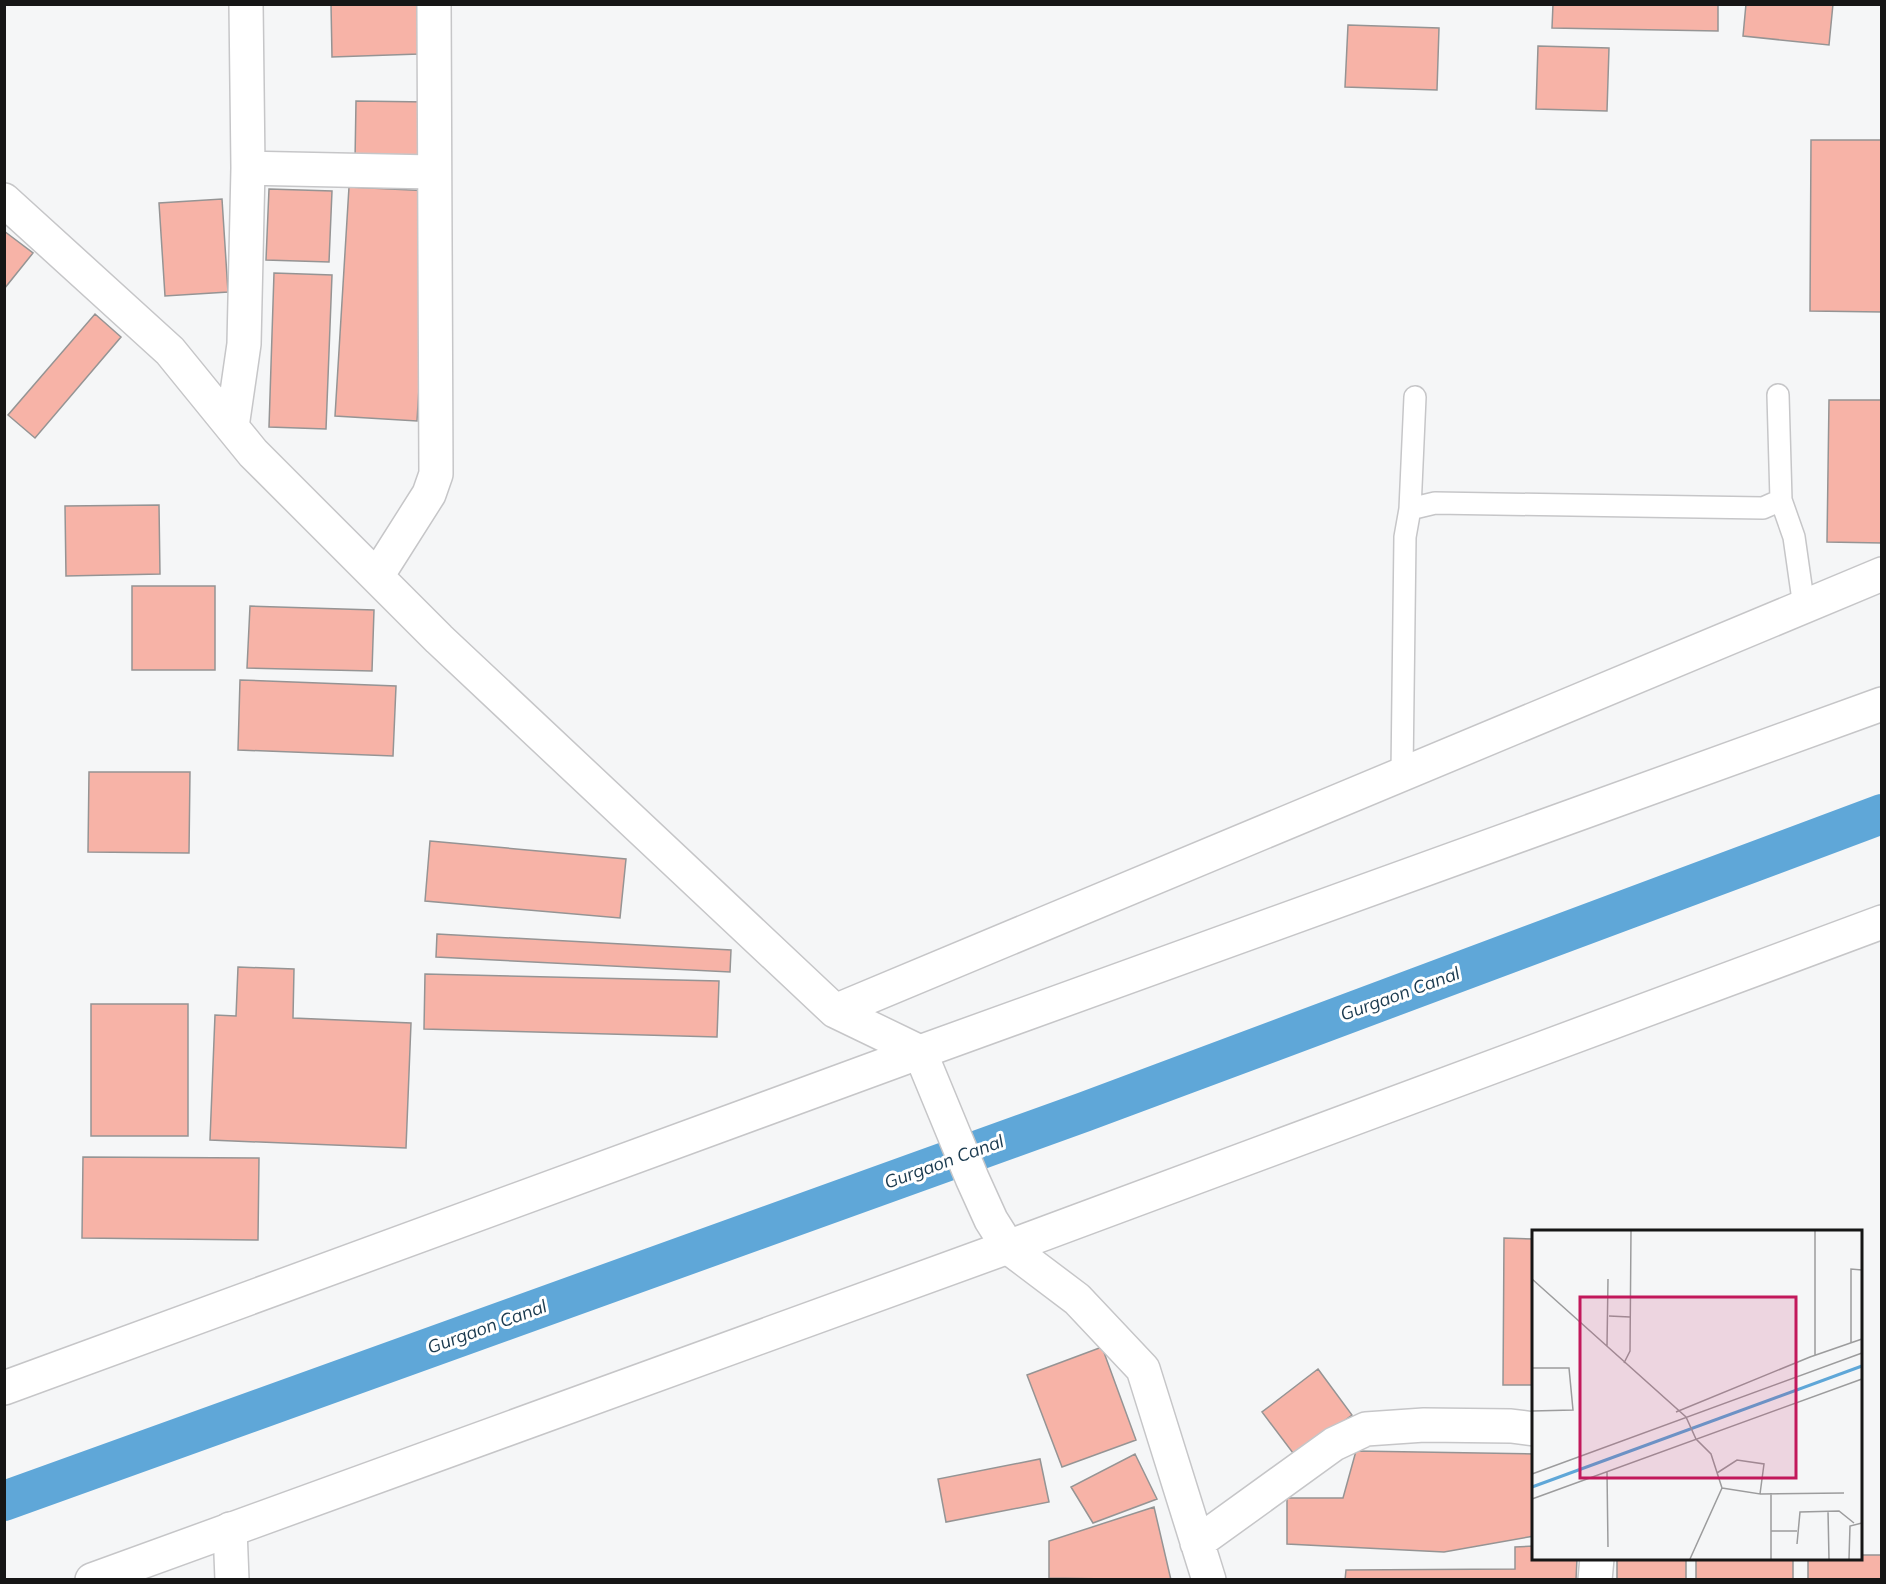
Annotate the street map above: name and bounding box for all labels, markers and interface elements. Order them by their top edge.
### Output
water label: Gurgaon Canal [1337,961,1463,1026]
water label: Gurgaon Canal [881,1129,1007,1194]
inset map [1532,1230,1862,1560]
water label: Gurgaon Canal [424,1294,550,1359]

